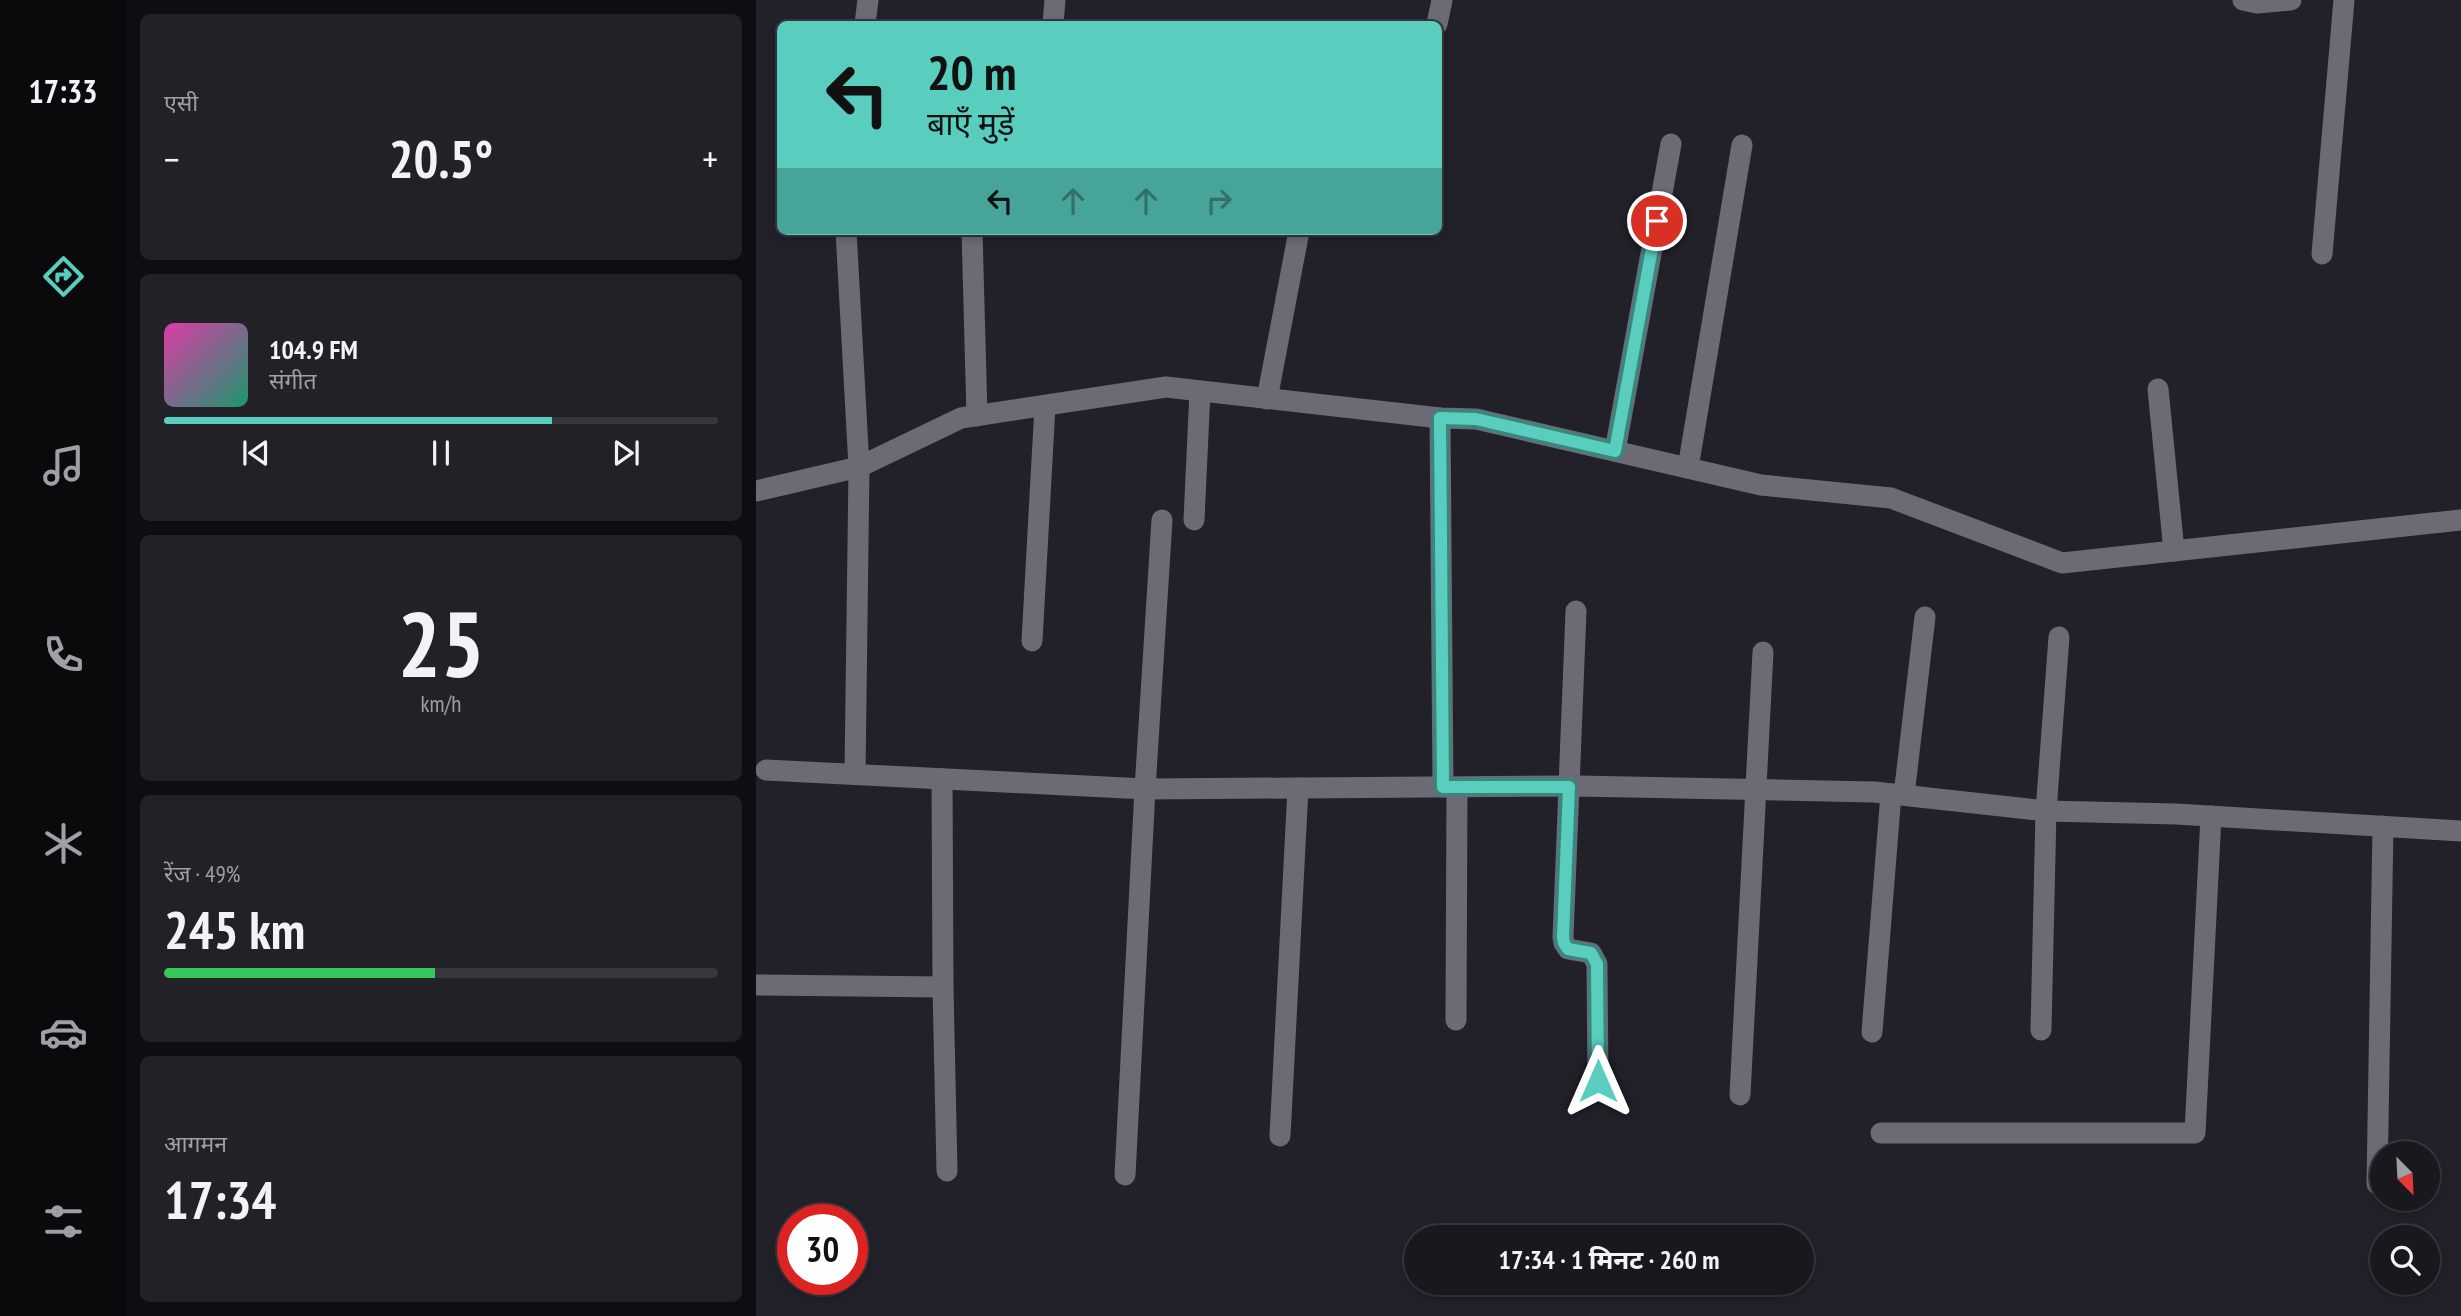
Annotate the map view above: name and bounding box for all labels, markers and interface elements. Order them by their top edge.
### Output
text: 20 m [927,40,1016,104]
icon: left [812,49,903,140]
text: 17:33 [28,70,98,112]
text: एसी [164,88,198,117]
text: बाएँ मुड़ें [927,102,1014,144]
text: 20.5° [389,125,493,192]
text: − [164,134,180,183]
text: + [702,134,718,183]
icon: left [981,182,1019,220]
icon: ahead [1054,182,1092,220]
icon: ahead [1127,182,1165,220]
icon: right [1200,182,1238,220]
pin [1627,191,1687,251]
icon: arrive [1638,202,1676,240]
icon: directions [39,252,88,301]
text: 104.9 FM [269,333,358,366]
text: संगीत [269,366,317,395]
icon: previous [237,434,275,472]
icon: pause [422,434,460,472]
icon: next [607,434,645,472]
icon: music [39,441,88,490]
text: 25 [398,584,485,702]
icon: phone [39,630,88,679]
text: km/h [421,689,461,718]
icon: climate [39,819,88,868]
text: रेंज · 49% [164,859,240,888]
text: 245 km [164,896,305,963]
icon: car [39,1008,88,1057]
position arrow [1561,1044,1635,1118]
text: आगमन [164,1129,227,1158]
north arrow [2370,1141,2440,1211]
map controls [2370,1141,2440,1295]
text: 17:34 [164,1166,276,1233]
icon: filters [39,1197,88,1246]
speed limit sign: 30 [777,1204,868,1295]
button: search [2370,1225,2440,1295]
text: 17:34 · 1 मिनट · 260 m [1499,1243,1719,1276]

